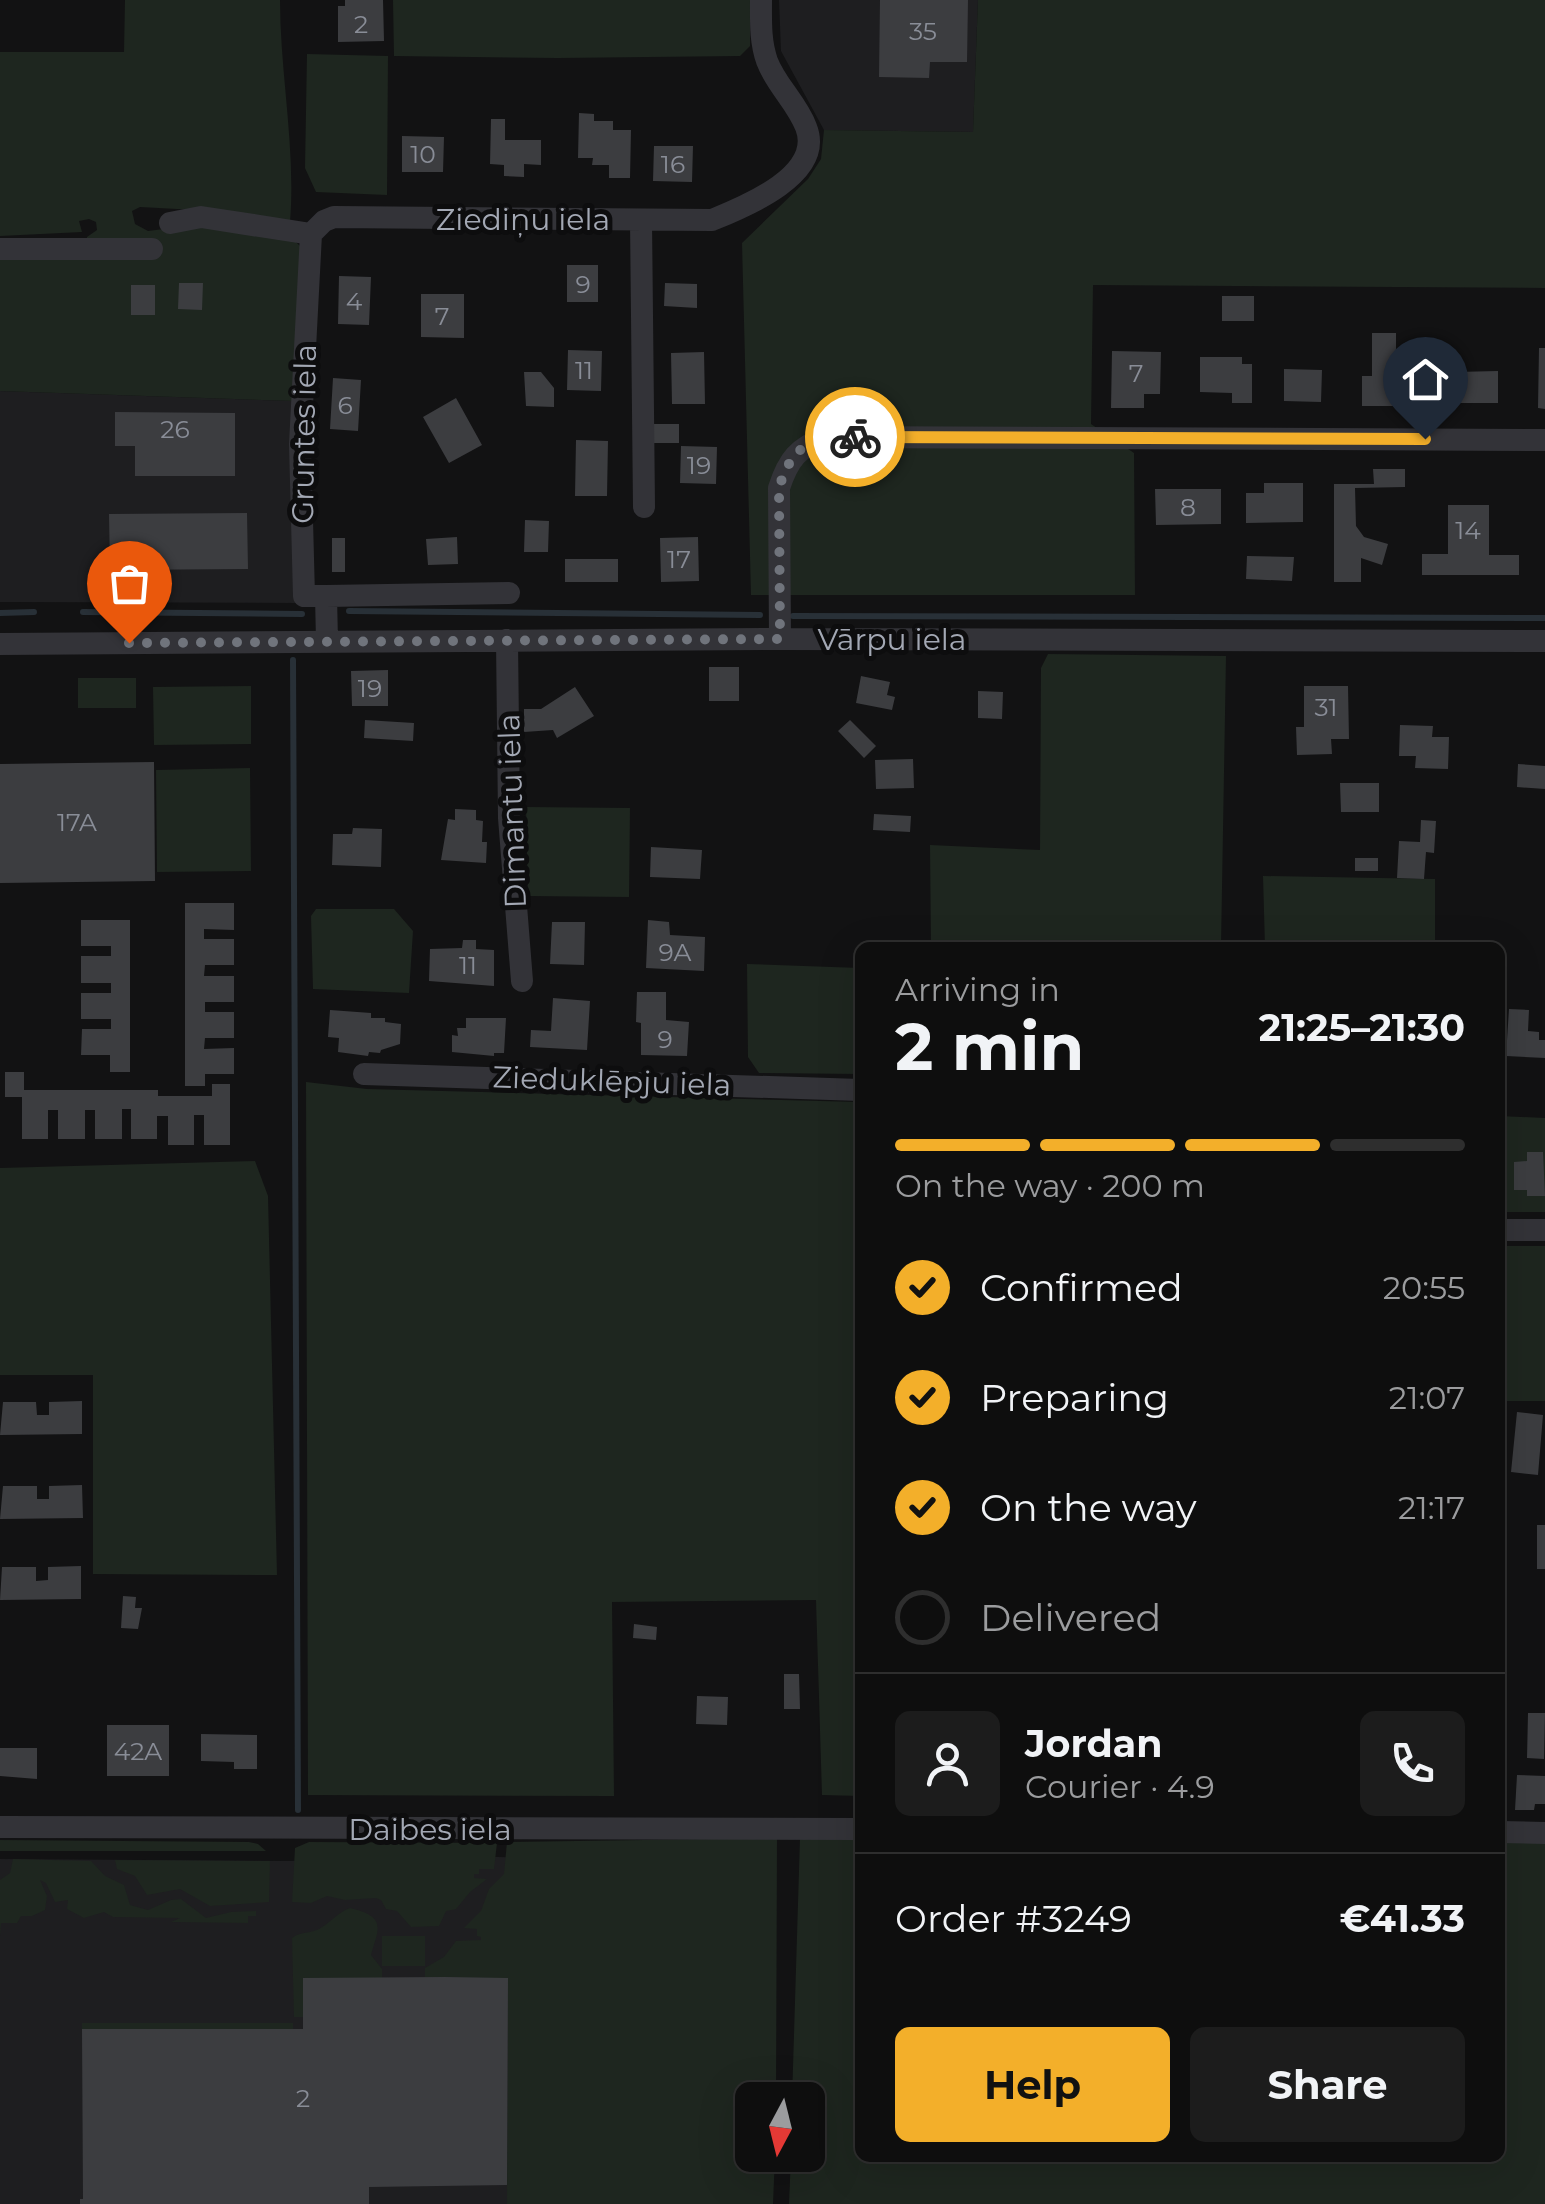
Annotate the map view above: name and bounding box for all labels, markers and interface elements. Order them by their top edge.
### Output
house number: 2 [354,9,368,39]
house number: 35 [909,16,937,46]
house number: 10 [410,139,436,169]
house number: 16 [661,149,685,179]
street label: Ziediņu iela [436,201,610,238]
house number: 9 [575,269,591,299]
house number: 4 [346,286,363,316]
house number: 7 [435,301,449,331]
pin [1383,337,1468,440]
street label: Gruntes iela [284,344,324,524]
icon: home [1398,352,1453,407]
house number: 11 [575,355,593,385]
house number: 7 [1129,358,1143,388]
courier [805,387,905,487]
house number: 6 [337,390,353,420]
icon: bike [828,410,883,465]
house number: 26 [160,414,190,444]
house number: 19 [687,450,711,480]
house number: 8 [1180,492,1196,522]
house number: 14 [1455,515,1481,545]
pin [87,541,172,644]
house number: 17 [667,544,691,574]
icon: bag [102,556,157,611]
street label: Vārpu iela [817,621,967,658]
house number: 19 [358,673,382,703]
house number: 31 [1314,692,1338,722]
street label: Dimantu iela [490,713,534,909]
house number: 17A [57,807,97,837]
house number: 9A [659,937,692,967]
house number: 11 [459,950,477,980]
text: Arriving in [895,970,1060,1009]
text: 21:25–21:30 [1259,1004,1465,1051]
text: 2 min [895,1007,1084,1086]
house number: 9 [657,1024,673,1054]
street label: Zieduklēpju iela [492,1058,732,1104]
text: On the way · 200 m [895,1166,1205,1205]
icon: check [895,1260,950,1315]
text: Confirmed [980,1264,1183,1311]
text: 20:55 [1383,1268,1465,1307]
icon: check [895,1370,950,1425]
text: Preparing [980,1374,1169,1421]
text: 21:07 [1389,1378,1465,1417]
icon: check [895,1480,950,1535]
text: On the way [980,1484,1197,1531]
text: 21:17 [1398,1488,1465,1527]
text: Delivered [980,1594,1161,1641]
button: person [895,1711,1000,1816]
button: phone [1360,1711,1465,1816]
text: Jordan [1025,1720,1163,1767]
house number: 42A [114,1736,162,1766]
text: Courier · 4.9 [1025,1767,1215,1806]
street label: Daibes iela [348,1811,512,1848]
text: Order #3249 [895,1895,1132,1942]
text: €41.33 [1339,1895,1465,1942]
button: Help [895,2027,1170,2142]
button: Share [1190,2027,1465,2142]
north arrow [735,2082,825,2172]
map controls [735,2082,825,2172]
house number: 2 [296,2083,310,2113]

